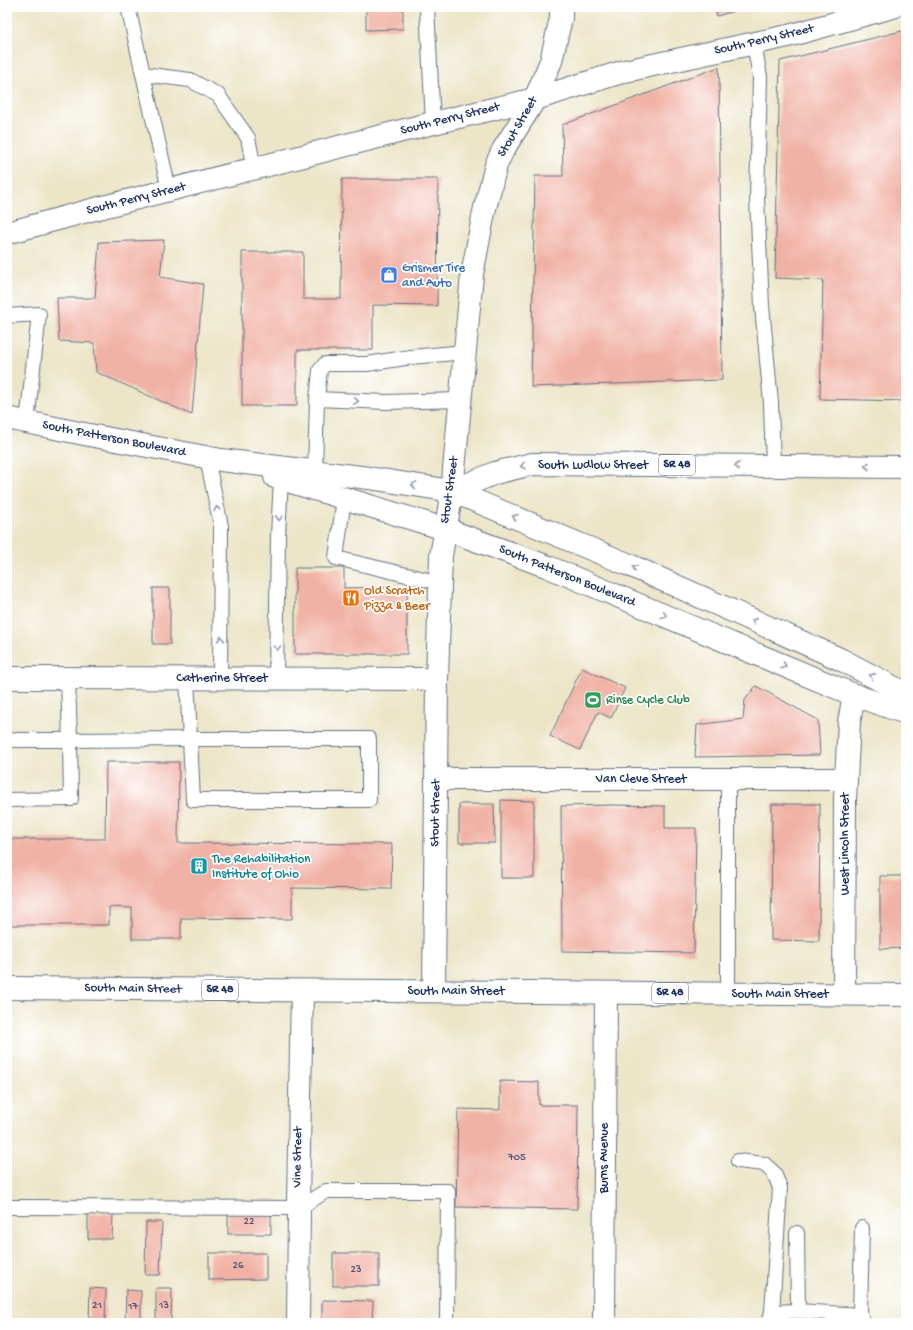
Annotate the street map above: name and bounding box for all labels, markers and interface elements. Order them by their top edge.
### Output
street label: South Perry Street [713,21,817,59]
street label: Stout Street [495,93,542,160]
street label: South Perry Street [399,99,503,139]
street label: South Perry Street [85,179,189,219]
place label: Grismer Tire and Auto [402,261,465,291]
shop icon: Grismer Tire and Auto [379,265,399,285]
one-way arrow [353,396,359,405]
street label: South Patterson Boulevard [41,418,188,461]
street label: Stout Street [438,454,462,524]
road number: SR 48 [659,455,695,475]
street label: South Ludlow Street [538,458,650,473]
one-way arrow [520,462,526,470]
one-way arrow [734,462,740,470]
one-way arrow [864,462,870,471]
one-way arrow [411,481,417,490]
one-way arrow [214,506,222,513]
one-way arrow [512,514,519,522]
one-way arrow [275,515,284,521]
street label: South Patterson Boulevard [497,542,639,611]
one-way arrow [632,564,639,572]
place label: Old Scratch Pizza & Beer [363,584,431,614]
restaurant icon: Old Scratch Pizza & Beer [341,588,361,608]
one-way arrow [660,611,667,619]
one-way arrow [751,618,758,626]
one-way arrow [217,636,225,642]
one-way arrow [272,645,281,651]
one-way arrow [780,661,787,669]
street label: Catherine Street [176,671,269,686]
one-way arrow [868,673,876,681]
sports icon: Rinse Cycle Club [583,690,603,710]
place label: Rinse Cycle Club [606,693,690,708]
street label: Van Cleve Street [595,772,688,787]
street label: Stout Street [428,778,444,847]
street label: West Lincoln Street [838,791,853,895]
place label: The Rehabilitation Institute of Ohio [211,852,311,882]
building icon: The Rehabilitation Institute of Ohio [189,856,209,876]
road number: SR 48 [202,980,238,1000]
street label: South Main Street [84,981,183,997]
road number: SR 48 [652,983,688,1003]
street label: South Main Street [407,984,506,999]
street label: South Main Street [731,987,830,1002]
street label: Burns Avenue [597,1122,612,1194]
street label: Vine Street [290,1125,306,1188]
house number: 705 [507,1152,526,1164]
house number: 22 [244,1216,255,1228]
house number: 26 [233,1260,244,1272]
house number: 23 [350,1264,362,1276]
house number: 21 [92,1300,102,1312]
house number: 13 [158,1300,169,1312]
house number: 17 [127,1301,138,1313]

